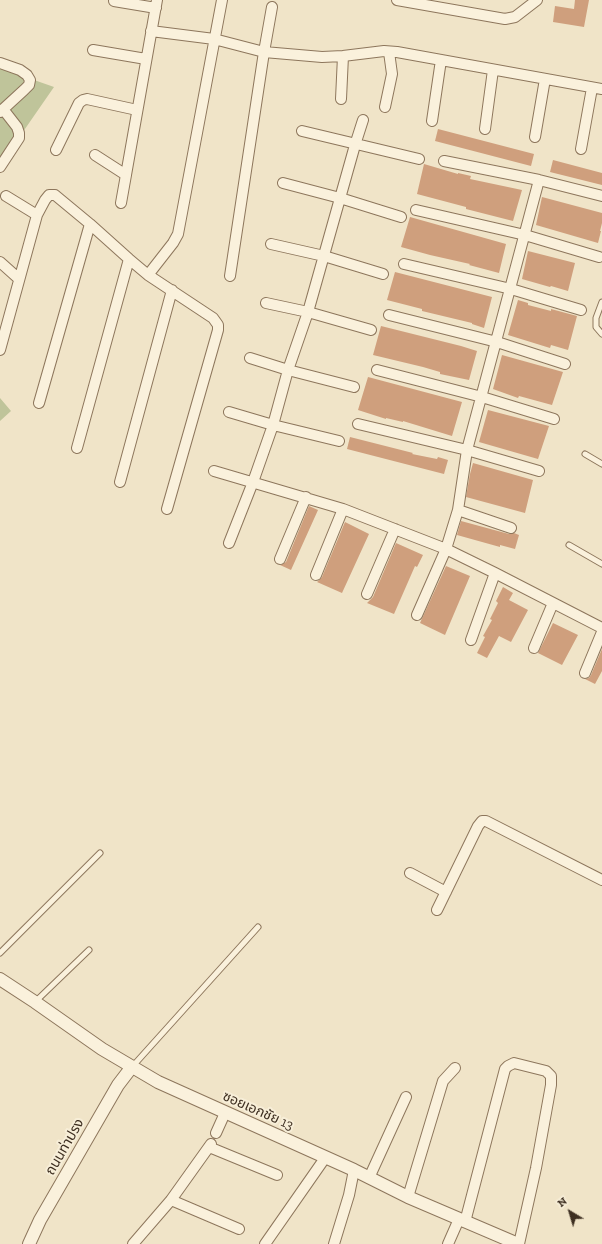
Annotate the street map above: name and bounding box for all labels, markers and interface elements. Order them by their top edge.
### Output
street label: ซอยเอกชัย 13 [220,1088,296,1134]
street label: ถนนท่าปรง [42,1116,88,1178]
north arrow [550,1192,590,1232]
text: N [555,1194,570,1210]

